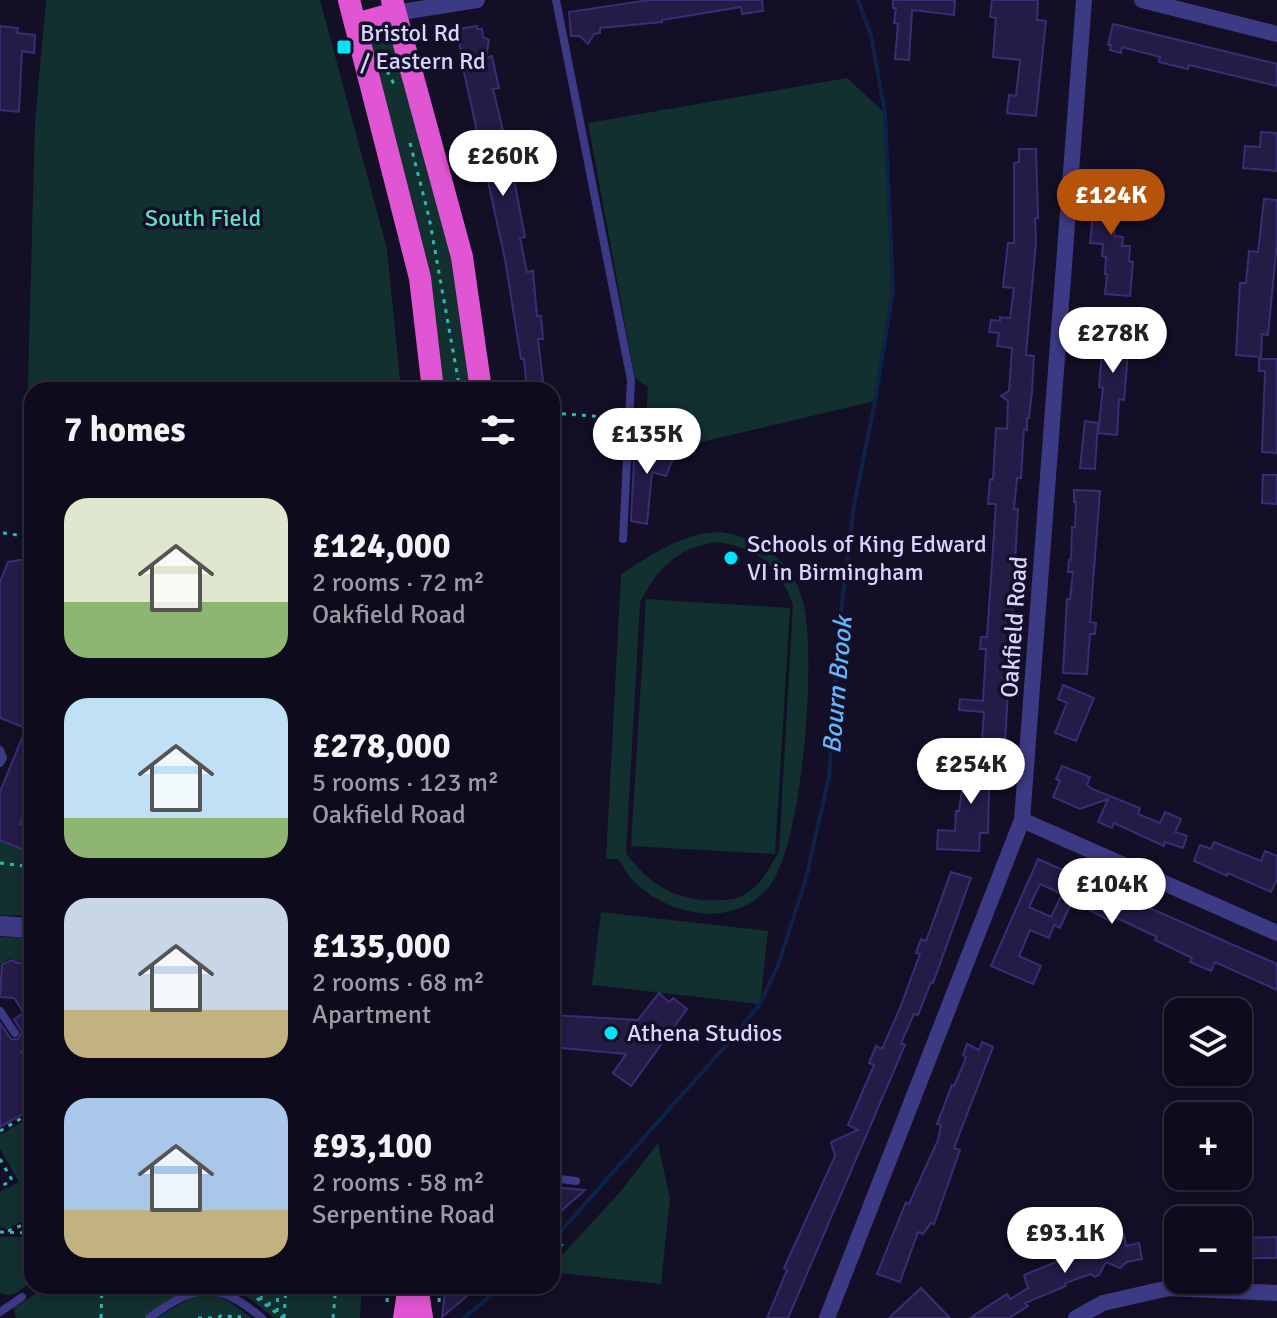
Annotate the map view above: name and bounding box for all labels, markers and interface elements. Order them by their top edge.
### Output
place label: Bristol Rd / Eastern Rd [360,18,486,76]
marker: Bristol Rd / Eastern Rd [335,38,353,56]
pin: £260K [447,130,559,198]
text: £260K [467,140,539,172]
pin: £124K [1055,169,1167,237]
text: £124K [1075,179,1147,211]
park label: South Field [145,203,261,233]
pin: £278K [1057,307,1169,375]
text: £278K [1077,317,1149,349]
icon: filters [476,408,520,452]
pin: £135K [591,408,703,476]
text: 7 homes [64,409,185,451]
text: £135K [611,418,683,450]
text: £124,000 [312,525,451,567]
place label: Schools of King Edward VI in Birmingham [747,529,987,587]
icon: home [128,530,224,626]
marker: Schools of King Edward VI in Birmingham [722,549,740,567]
street label: Oakfield Road [994,555,1034,699]
text: 2 rooms · 72 m² [312,567,485,599]
text: Oakfield Road [312,599,466,631]
water label: Bourn Brook [816,613,860,755]
text: £278,000 [312,725,451,767]
icon: home [128,730,224,826]
pin: £254K [915,738,1027,806]
text: £254K [935,748,1007,780]
text: 5 rooms · 123 m² [312,767,499,799]
text: Oakfield Road [312,799,466,831]
pin: £104K [1056,858,1168,926]
text: £104K [1076,868,1148,900]
text: £135,000 [312,925,451,967]
icon: home [128,930,224,1026]
text: 2 rooms · 68 m² [312,967,485,999]
map controls [1164,998,1252,1294]
button: layers [1164,998,1252,1086]
text: Apartment [312,999,431,1031]
place label: Athena Studios [627,1018,782,1048]
marker: Athena Studios [602,1024,620,1042]
button: + [1164,1102,1252,1190]
text: £93,100 [312,1125,432,1167]
icon: home [128,1130,224,1226]
text: 2 rooms · 58 m² [312,1167,485,1199]
text: Serpentine Road [312,1199,495,1231]
button: − [1164,1206,1252,1294]
pin: £93.1K [1000,1207,1130,1275]
text: £93.1K [1025,1217,1105,1249]

